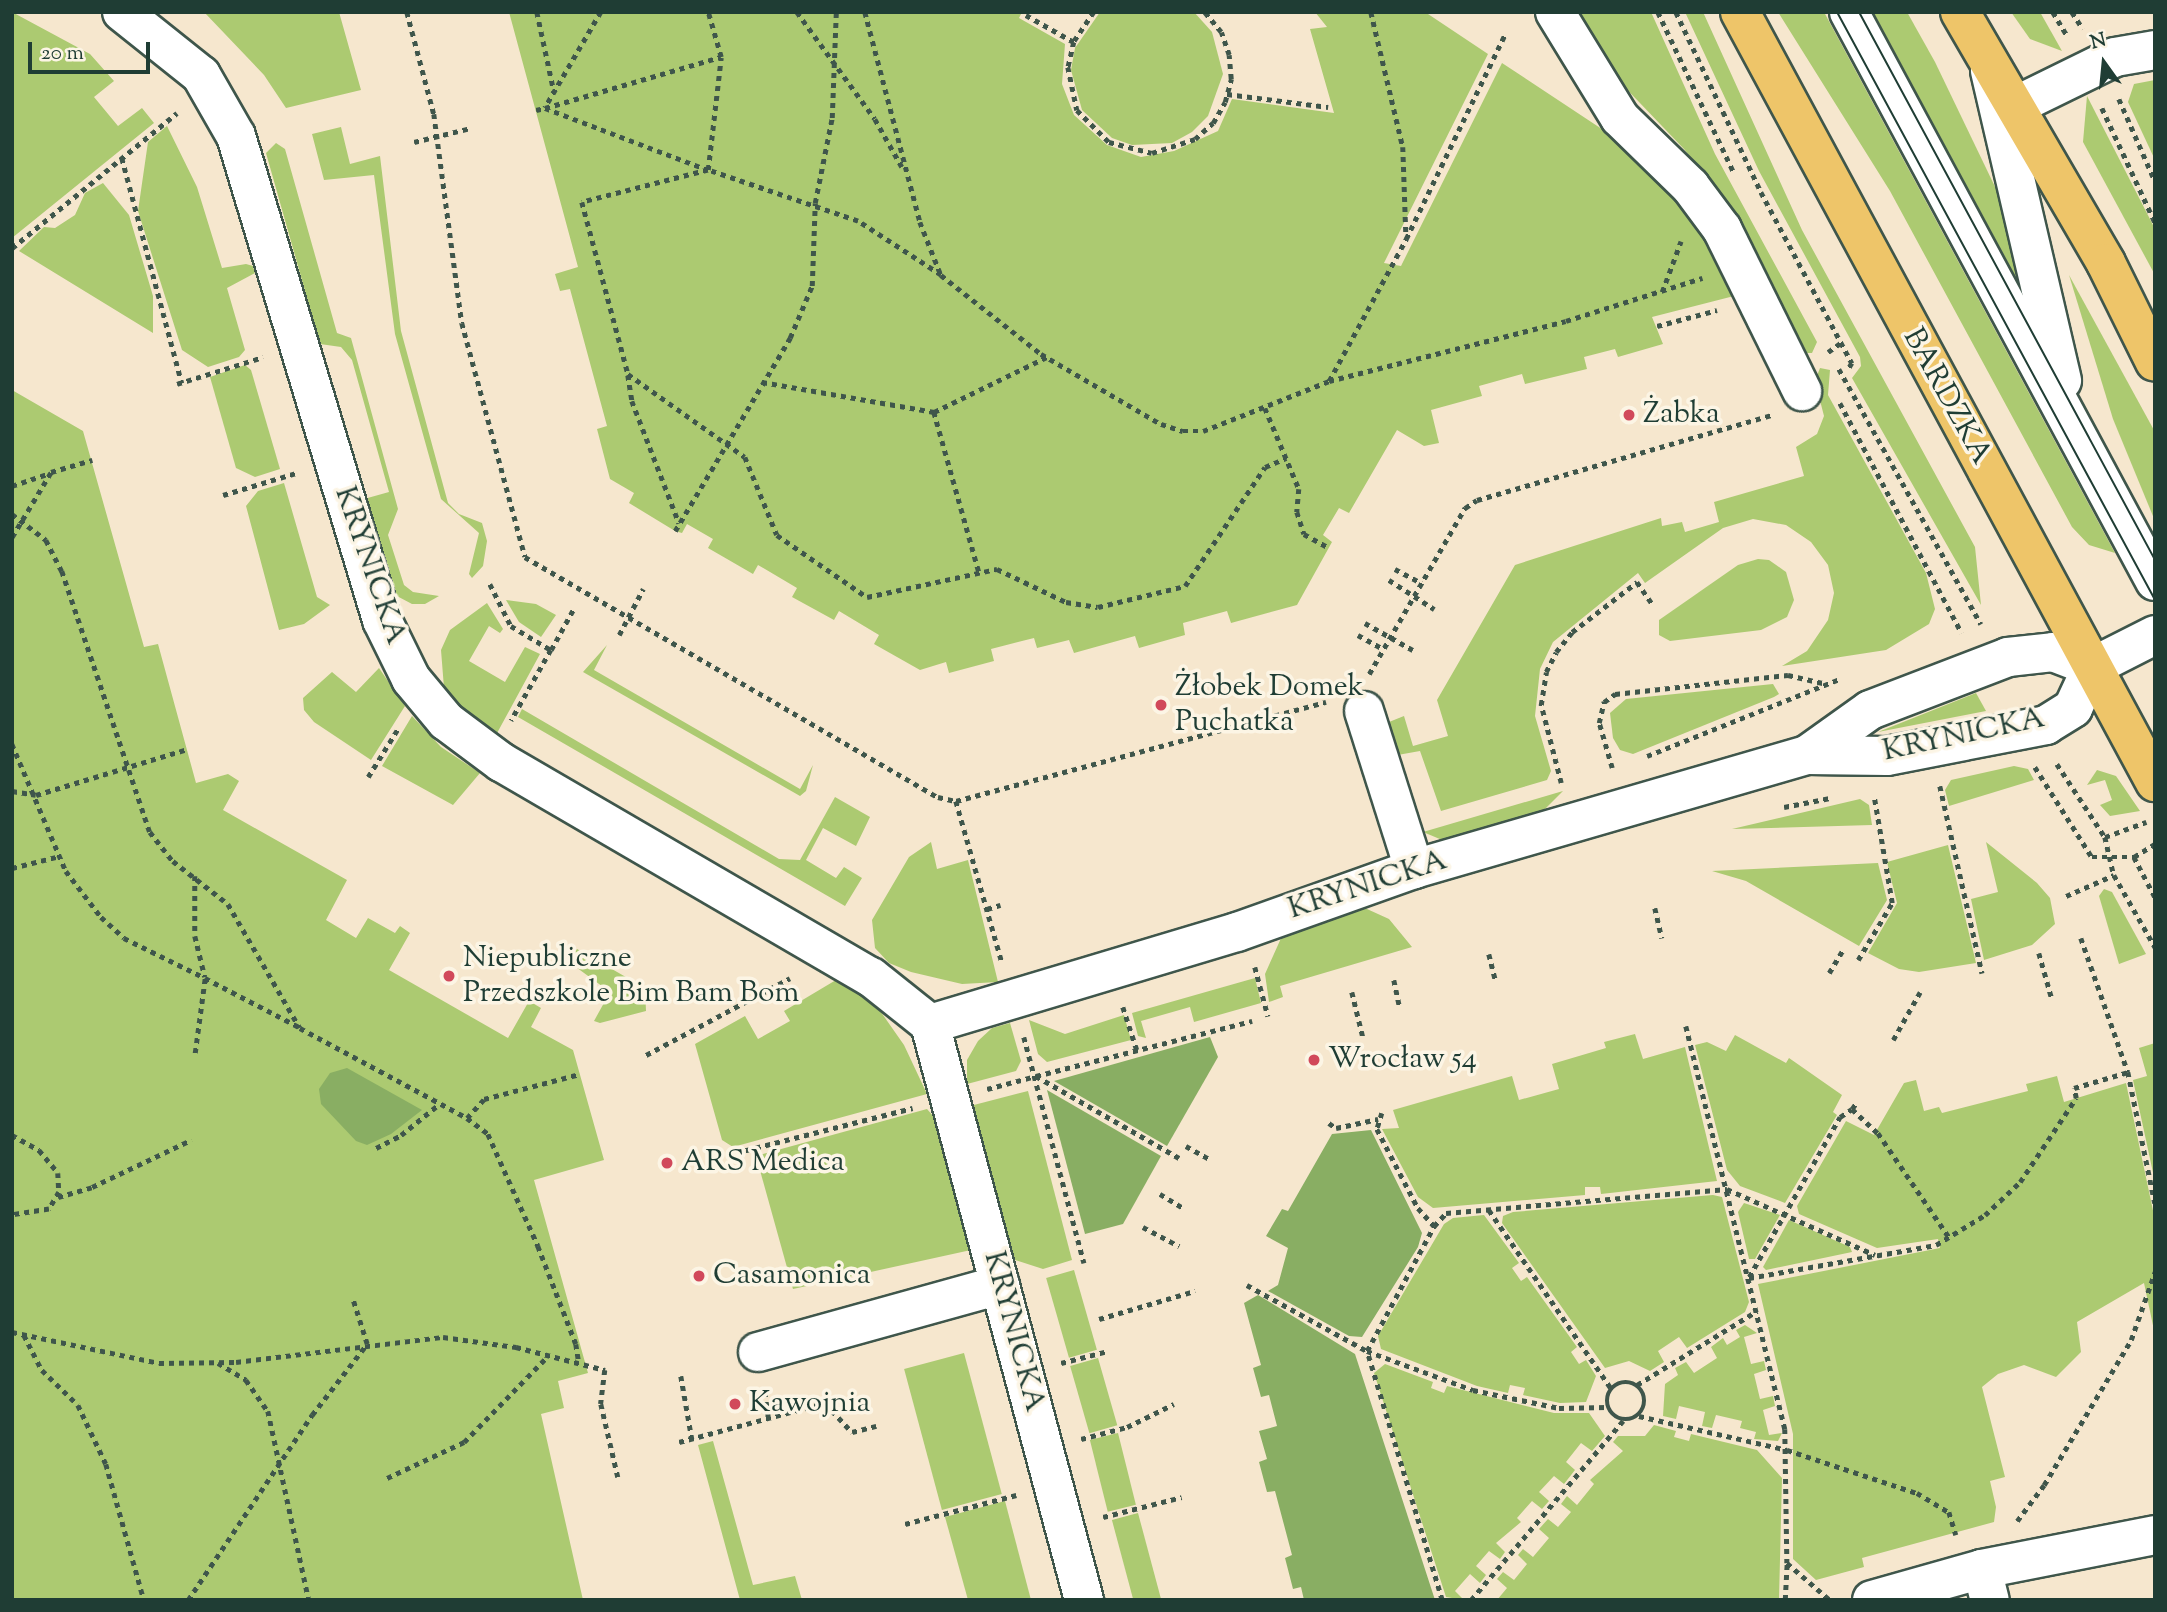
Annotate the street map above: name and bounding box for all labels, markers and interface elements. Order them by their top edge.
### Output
text: N [2088,27,2109,57]
scale bar [32,28,154,72]
north arrow [2069,28,2139,98]
text: 20 m [41,39,84,69]
street label: BARDZKA [1894,322,1998,472]
place label: Żabka [1643,397,1720,433]
marker: Żabka [1621,407,1637,423]
street label: KRYNICKA [325,482,413,650]
place label: Żłobek Domek Puchatka [1175,670,1364,740]
marker: Żłobek Domek Puchatka [1153,697,1169,713]
street label: KRYNICKA [1880,701,2048,771]
street label: KRYNICKA [1284,843,1452,929]
place label: Niepubliczne Przedszkole Bim Bam Bom [463,941,799,1012]
marker: Niepubliczne Przedszkole Bim Bam Bom [441,968,457,984]
place label: Wrocław 54 [1328,1042,1477,1078]
marker: Wrocław 54 [1306,1052,1322,1068]
place label: ARS Medica [681,1145,845,1181]
marker: ARS Medica [659,1155,675,1171]
street label: KRYNICKA [974,1248,1052,1416]
place label: Casamonica [713,1258,871,1294]
marker: Casamonica [691,1268,707,1284]
place label: Kawojnia [749,1386,870,1422]
marker: Kawojnia [727,1396,743,1412]

